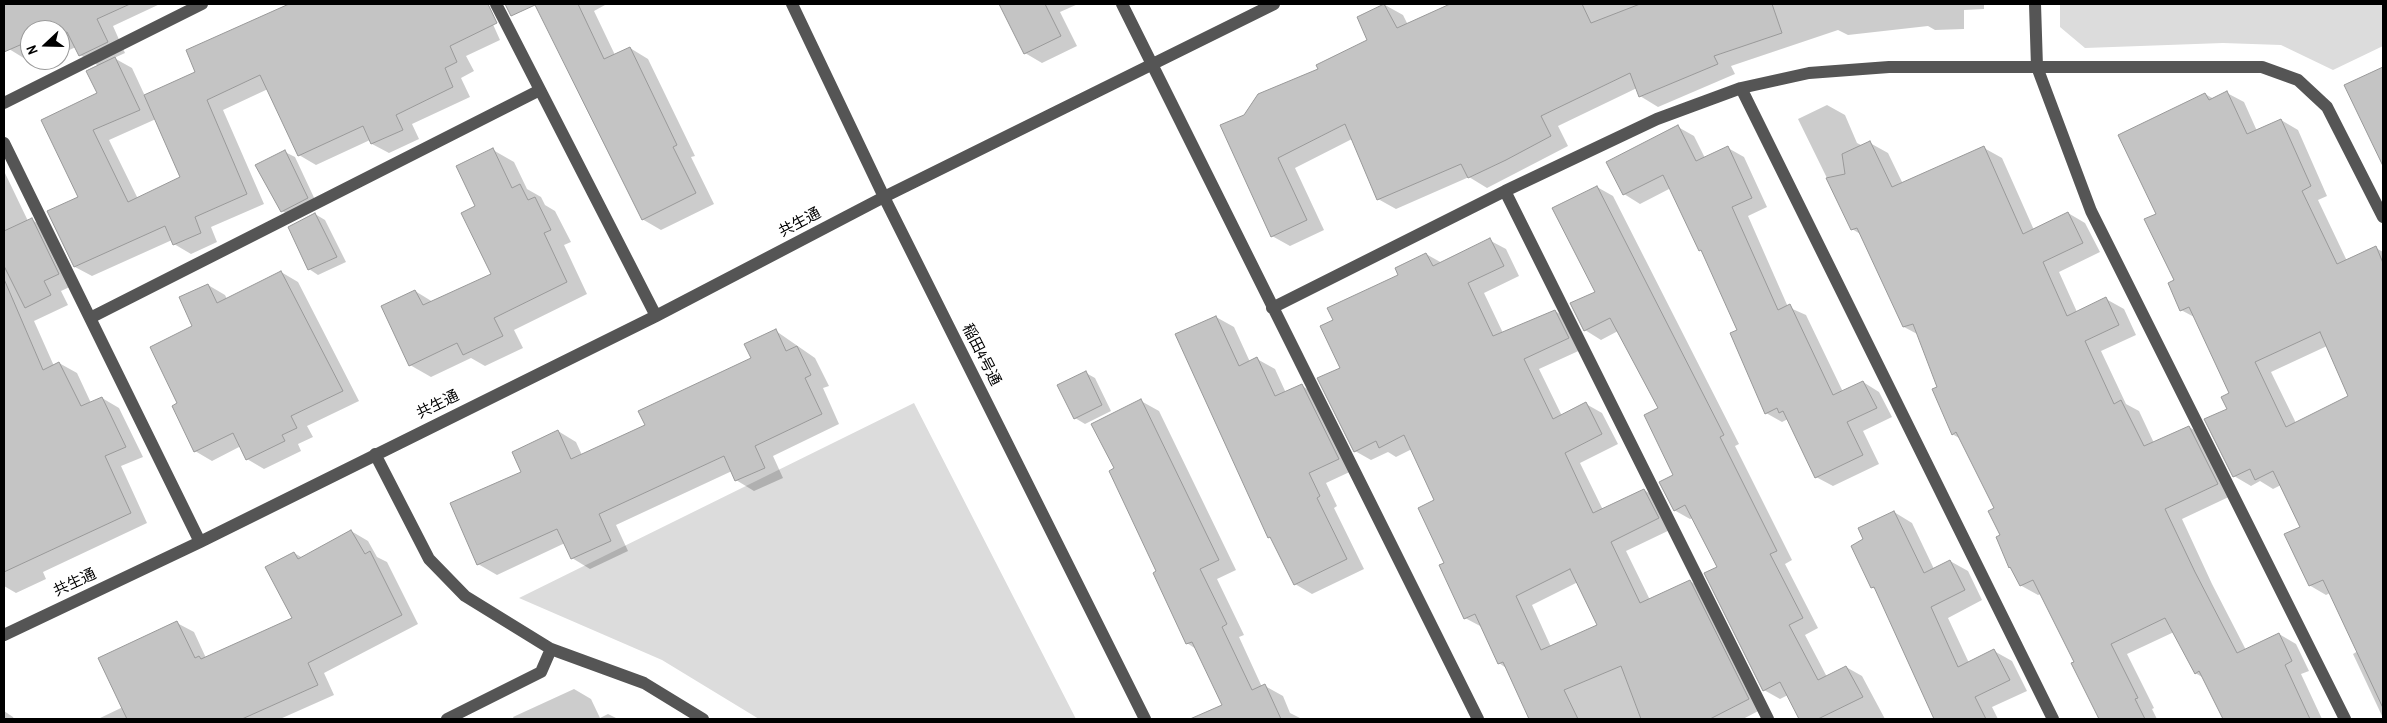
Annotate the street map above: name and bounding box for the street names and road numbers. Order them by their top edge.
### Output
street label: 共生通 [776,204,824,242]
street label: 稲田4号通 [958,321,1004,389]
street label: 共生通 [414,387,462,423]
street label: 共生通 [51,565,99,601]

